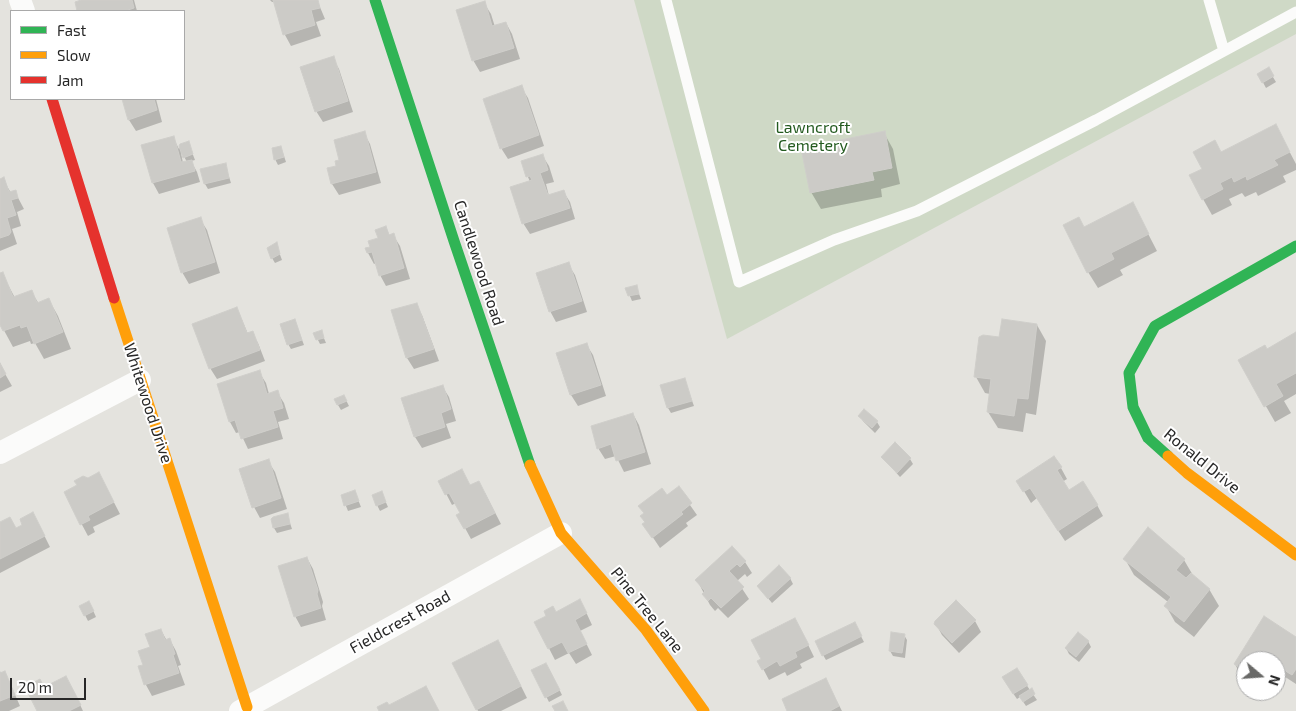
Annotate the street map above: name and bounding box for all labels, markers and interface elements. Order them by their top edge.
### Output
legend [10,10,185,100]
text: Fast [57,21,86,39]
text: Slow [57,46,91,64]
text: Jam [57,71,83,89]
park label: Lawncroft Cemetery [776,118,850,156]
street label: Candlewood Road [450,198,508,328]
street label: Whitewood Drive [120,341,176,465]
street label: Ronald Drive [1160,424,1244,498]
street label: Pine Tree Lane [607,563,687,657]
street label: Fieldcrest Road [346,586,454,658]
north arrow [1236,651,1286,701]
scale bar [12,668,89,700]
text: N [1265,673,1284,688]
text: 20 m [18,678,52,696]

